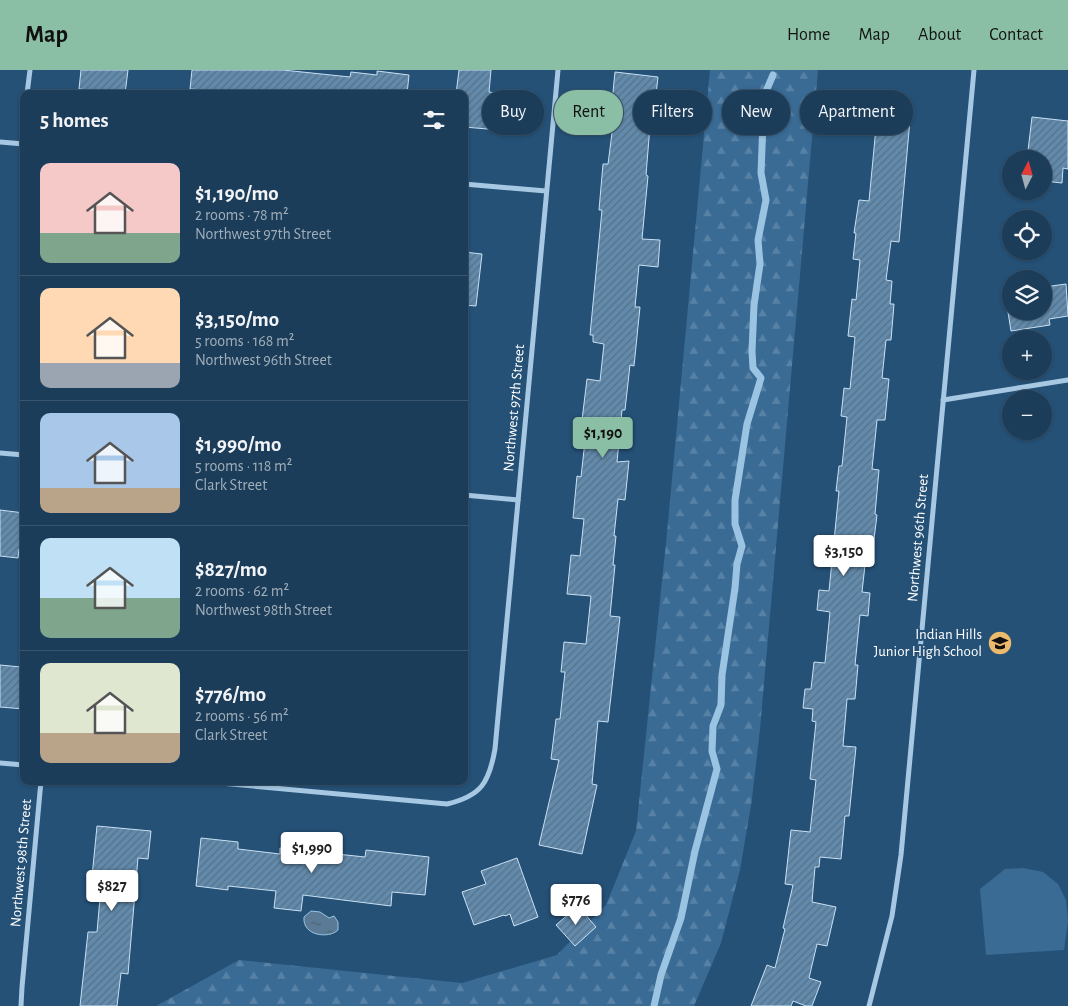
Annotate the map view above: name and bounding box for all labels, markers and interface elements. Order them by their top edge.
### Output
text: Map [25,23,68,47]
text: Home [787,26,830,44]
text: Map [858,26,890,44]
text: About [918,26,961,44]
text: Contact [989,26,1043,44]
chip: Buy [482,90,544,135]
chip: Rent [554,90,623,135]
chip: Filters [633,90,712,135]
chip: New [722,90,790,135]
chip: Apartment [800,90,913,135]
icon: filters [420,106,448,134]
text: 5 homes [40,110,109,131]
north arrow [1002,150,1052,200]
map controls [1002,150,1052,440]
icon: home [80,183,140,243]
text: $1,190/mo [195,183,279,204]
text: 2 rooms · 78 m² [195,207,289,223]
button: locate [1002,210,1052,260]
text: Northwest 97th Street [195,226,331,242]
button: layers [1002,270,1052,320]
icon: home [80,308,140,368]
text: $3,150/mo [195,309,279,330]
button: + [1002,330,1052,380]
text: 5 rooms · 168 m² [195,333,294,349]
street label: Northwest 97th Street [501,344,527,472]
text: Northwest 96th Street [195,352,332,368]
button: − [1002,390,1052,440]
pin: $1,190 [562,416,644,459]
text: $1,190 [584,425,622,441]
icon: home [80,433,140,493]
text: $1,990/mo [195,434,281,455]
text: 5 rooms · 118 m² [195,458,292,474]
street label: Northwest 96th Street [905,473,931,603]
text: Clark Street [195,477,267,493]
pin: $3,150 [803,534,885,577]
text: $3,150 [825,543,863,559]
icon: home [80,558,140,618]
text: $827/mo [195,559,267,580]
text: 2 rooms · 62 m² [195,583,289,599]
text: Northwest 98th Street [195,602,332,618]
place label: Indian Hills Junior High School [874,627,982,659]
school or university icon: Indian Hills Junior High School [987,630,1013,656]
icon: home [80,683,140,743]
text: $776/mo [195,684,266,705]
text: 2 rooms · 56 m² [195,708,289,724]
text: Clark Street [195,727,267,743]
street label: Northwest 98th Street [8,798,34,928]
pin: $1,990 [271,832,353,874]
text: $1,990 [292,840,332,856]
pin: $827 [82,870,142,912]
text: $827 [97,878,127,894]
pin: $776 [546,884,606,926]
text: $776 [562,892,590,908]

